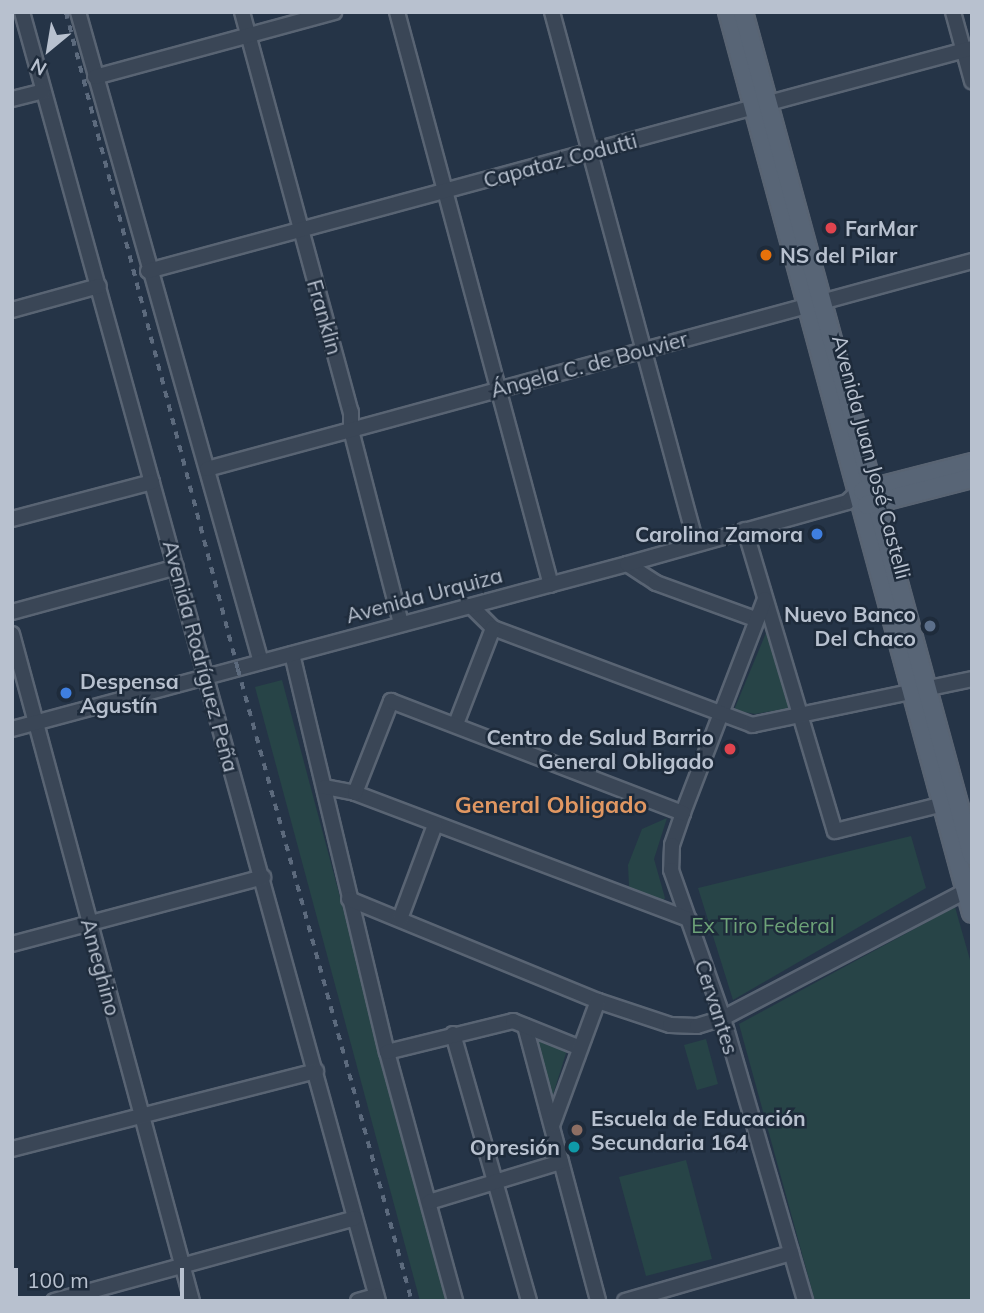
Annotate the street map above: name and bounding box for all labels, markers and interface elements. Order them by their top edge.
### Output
north arrow [14,14,84,84]
text: N [26,53,51,81]
street label: Capataz Codutti [480,127,640,193]
place label: FarMar [845,215,917,241]
marker: FarMar [823,220,839,236]
place label: NS del Pilar [780,242,897,268]
marker: NS del Pilar [758,247,774,263]
street label: Franklin [302,276,348,358]
street label: Ángela C. de Bouvier [488,326,690,402]
street label: Avenida Juan José Castelli [827,332,917,582]
place label: Carolina Zamora [635,521,803,547]
marker: Carolina Zamora [809,526,825,542]
street label: Avenida Rodríguez Peña [158,537,244,775]
street label: Avenida Urquiza [343,562,505,628]
place label: Nuevo Banco Del Chaco [784,601,916,651]
marker: Nuevo Banco Del Chaco [922,618,938,634]
place label: Despensa Agustín [80,668,179,718]
marker: Despensa Agustín [58,685,74,701]
place label: Centro de Salud Barrio General Obligado [486,724,714,774]
marker: Centro de Salud Barrio General Obligado [720,739,740,759]
district label: General Obligado [455,791,647,819]
park label: Ex Tiro Federal [691,912,835,938]
street label: Ameghino [76,916,126,1018]
street label: Cervantes [690,956,744,1058]
place label: Escuela de Educación Secundaria 164 [591,1105,806,1155]
marker: Escuela de Educación Secundaria 164 [569,1122,585,1138]
place label: Opresión [470,1134,560,1160]
marker: Opresión [566,1139,582,1155]
scale bar [18,1254,187,1298]
text: 100 m [27,1267,89,1293]

